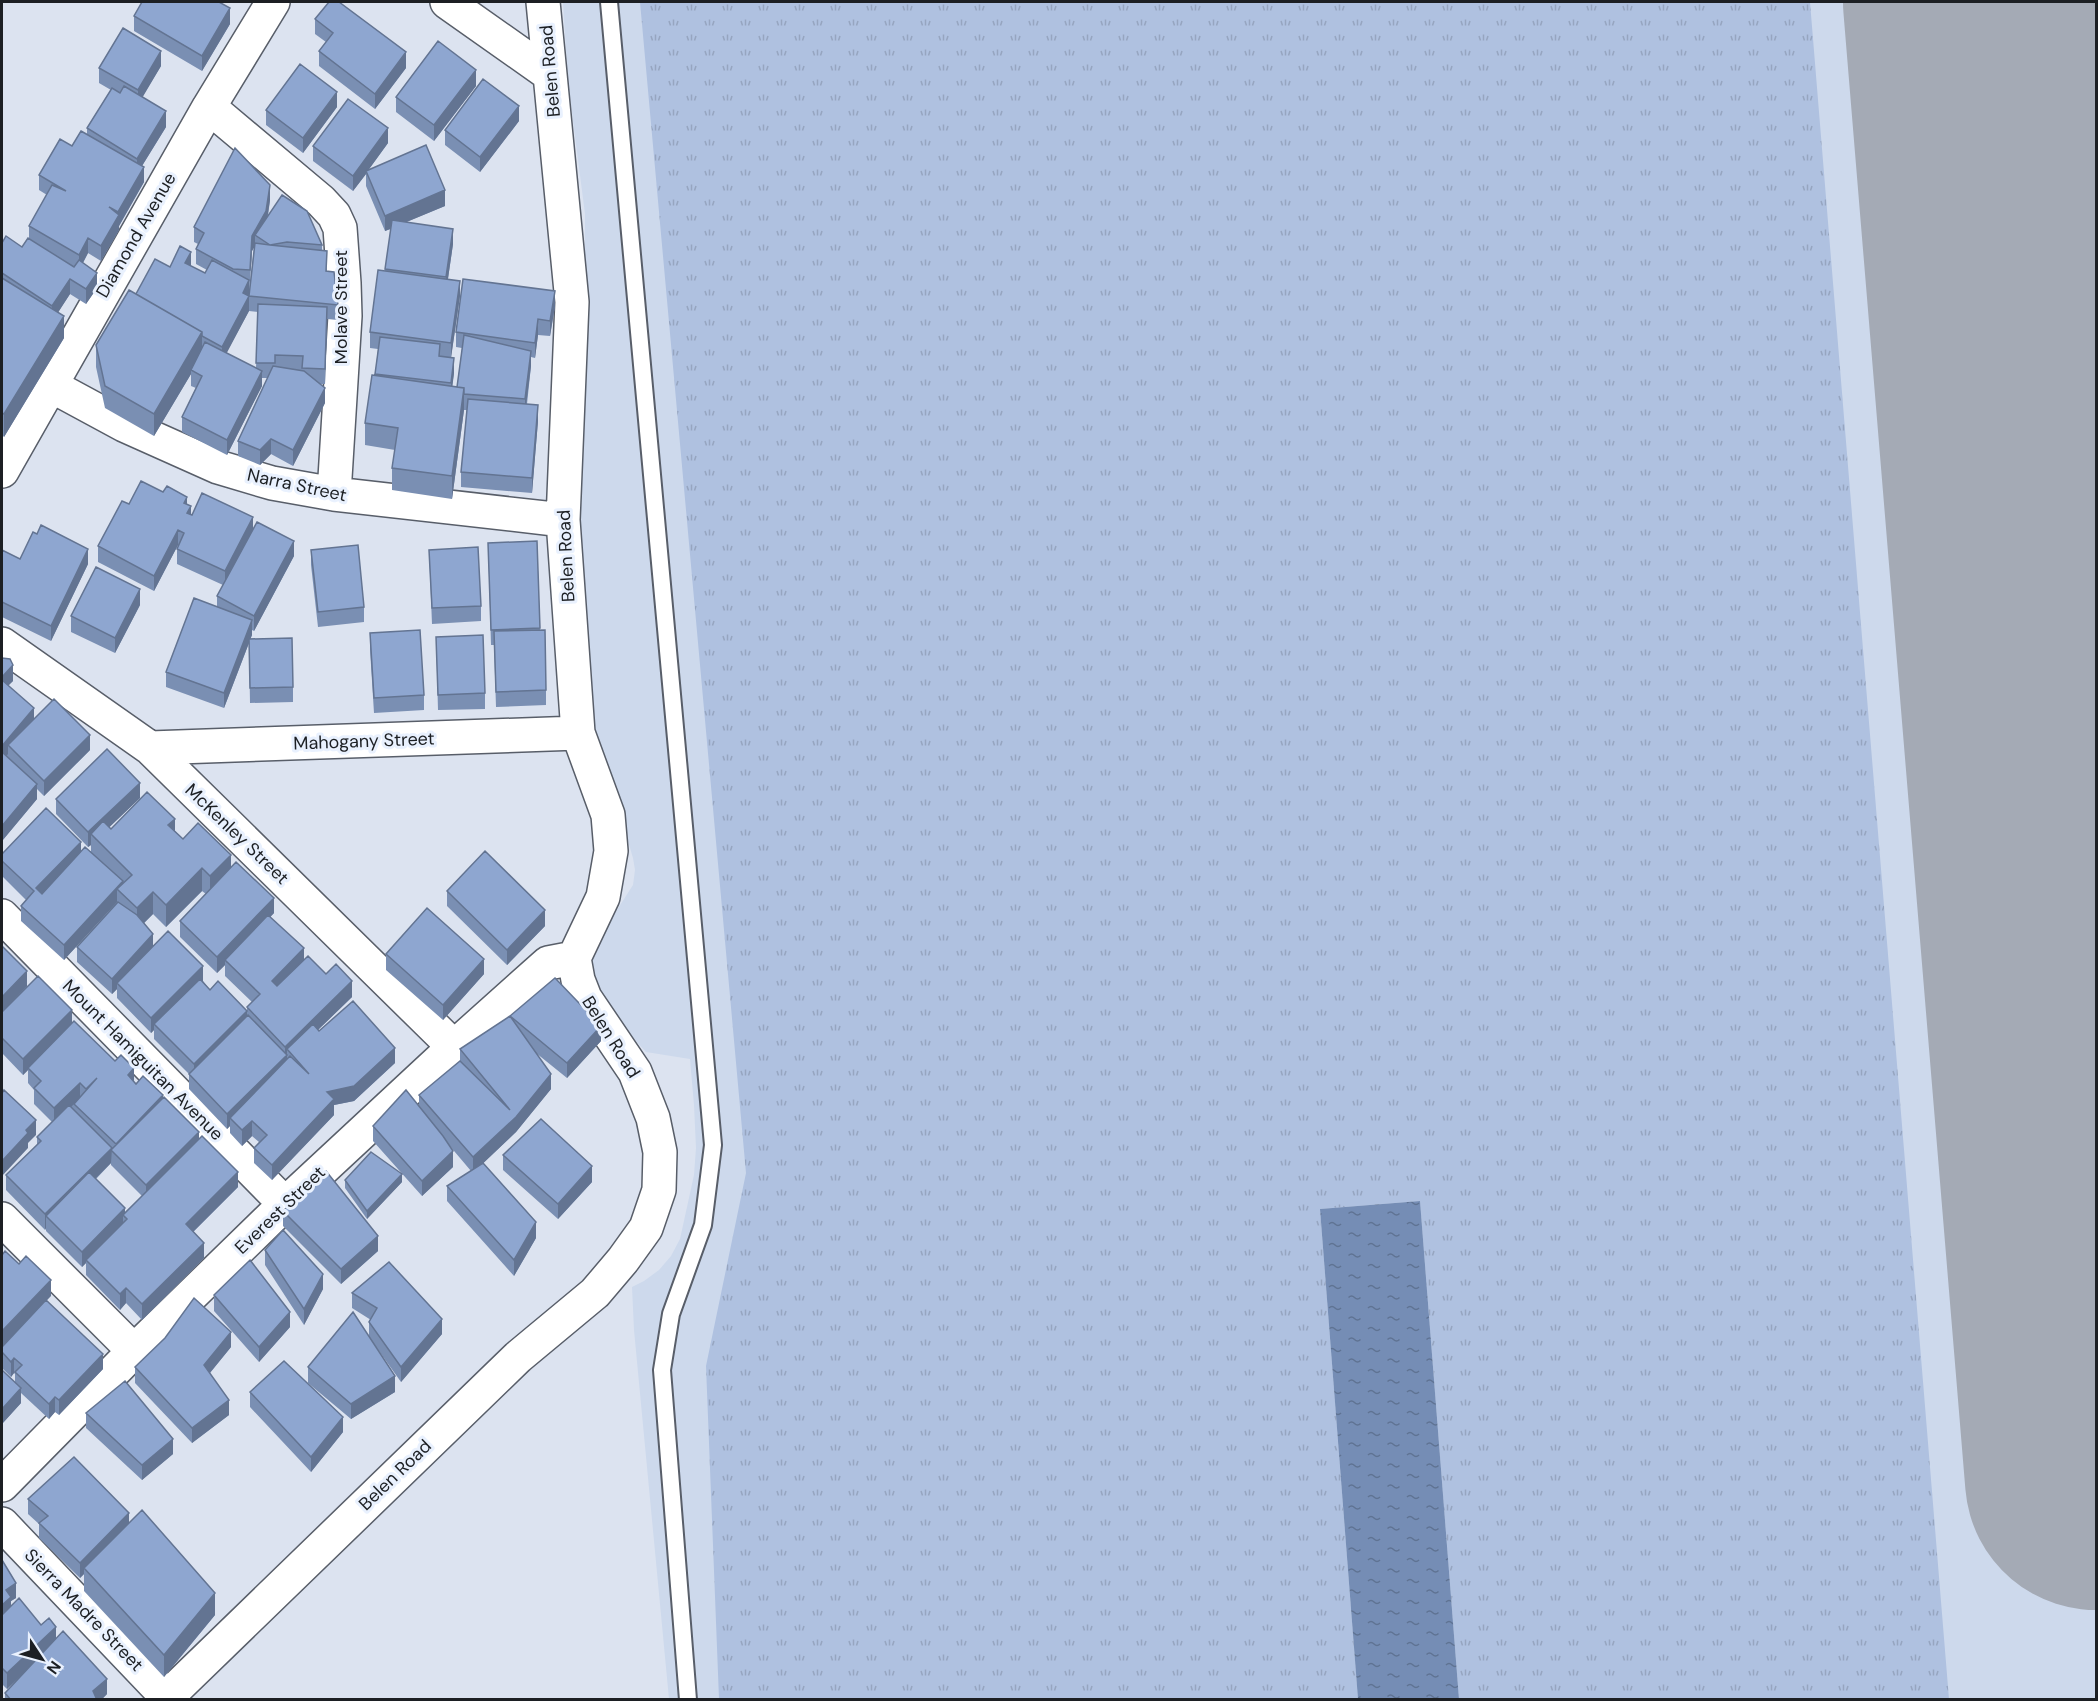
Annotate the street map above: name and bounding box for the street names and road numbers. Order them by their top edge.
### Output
street label: Belen Road [534,24,566,118]
street label: Diamond Avenue [90,168,182,302]
street label: Molave Street [329,250,353,364]
street label: Narra Street [245,463,349,507]
street label: Belen Road [552,509,580,603]
street label: Mahogany Street [293,727,435,755]
street label: McKenley Street [180,778,294,890]
street label: Mount Hamiguitan Avenue [57,974,229,1146]
street label: Belen Road [576,991,646,1083]
street label: Everest Street [229,1161,331,1259]
street label: Belen Road [353,1434,437,1516]
street label: Sierra Madre Street [19,1544,149,1676]

